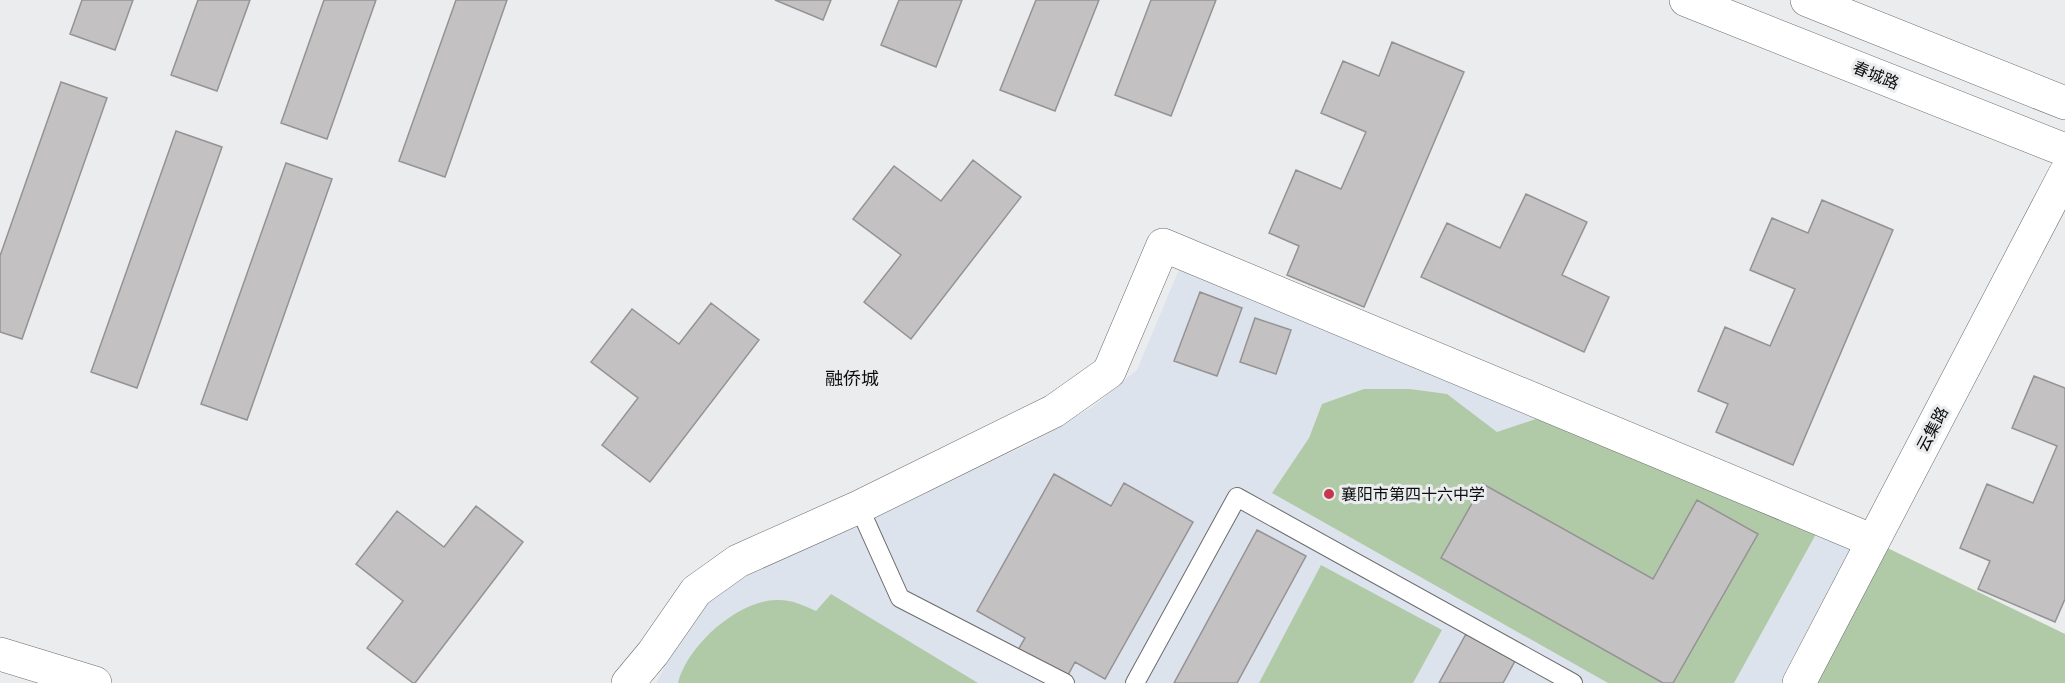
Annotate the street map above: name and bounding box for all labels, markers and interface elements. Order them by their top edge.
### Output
street label: 春城路 [1850,57,1902,93]
district label: 融侨城 [825,367,879,390]
street label: 云集路 [1912,403,1952,455]
place label: 襄阳市第四十六中学 [1341,484,1485,504]
marker: 襄阳市第四十六中学 [1322,487,1336,501]

